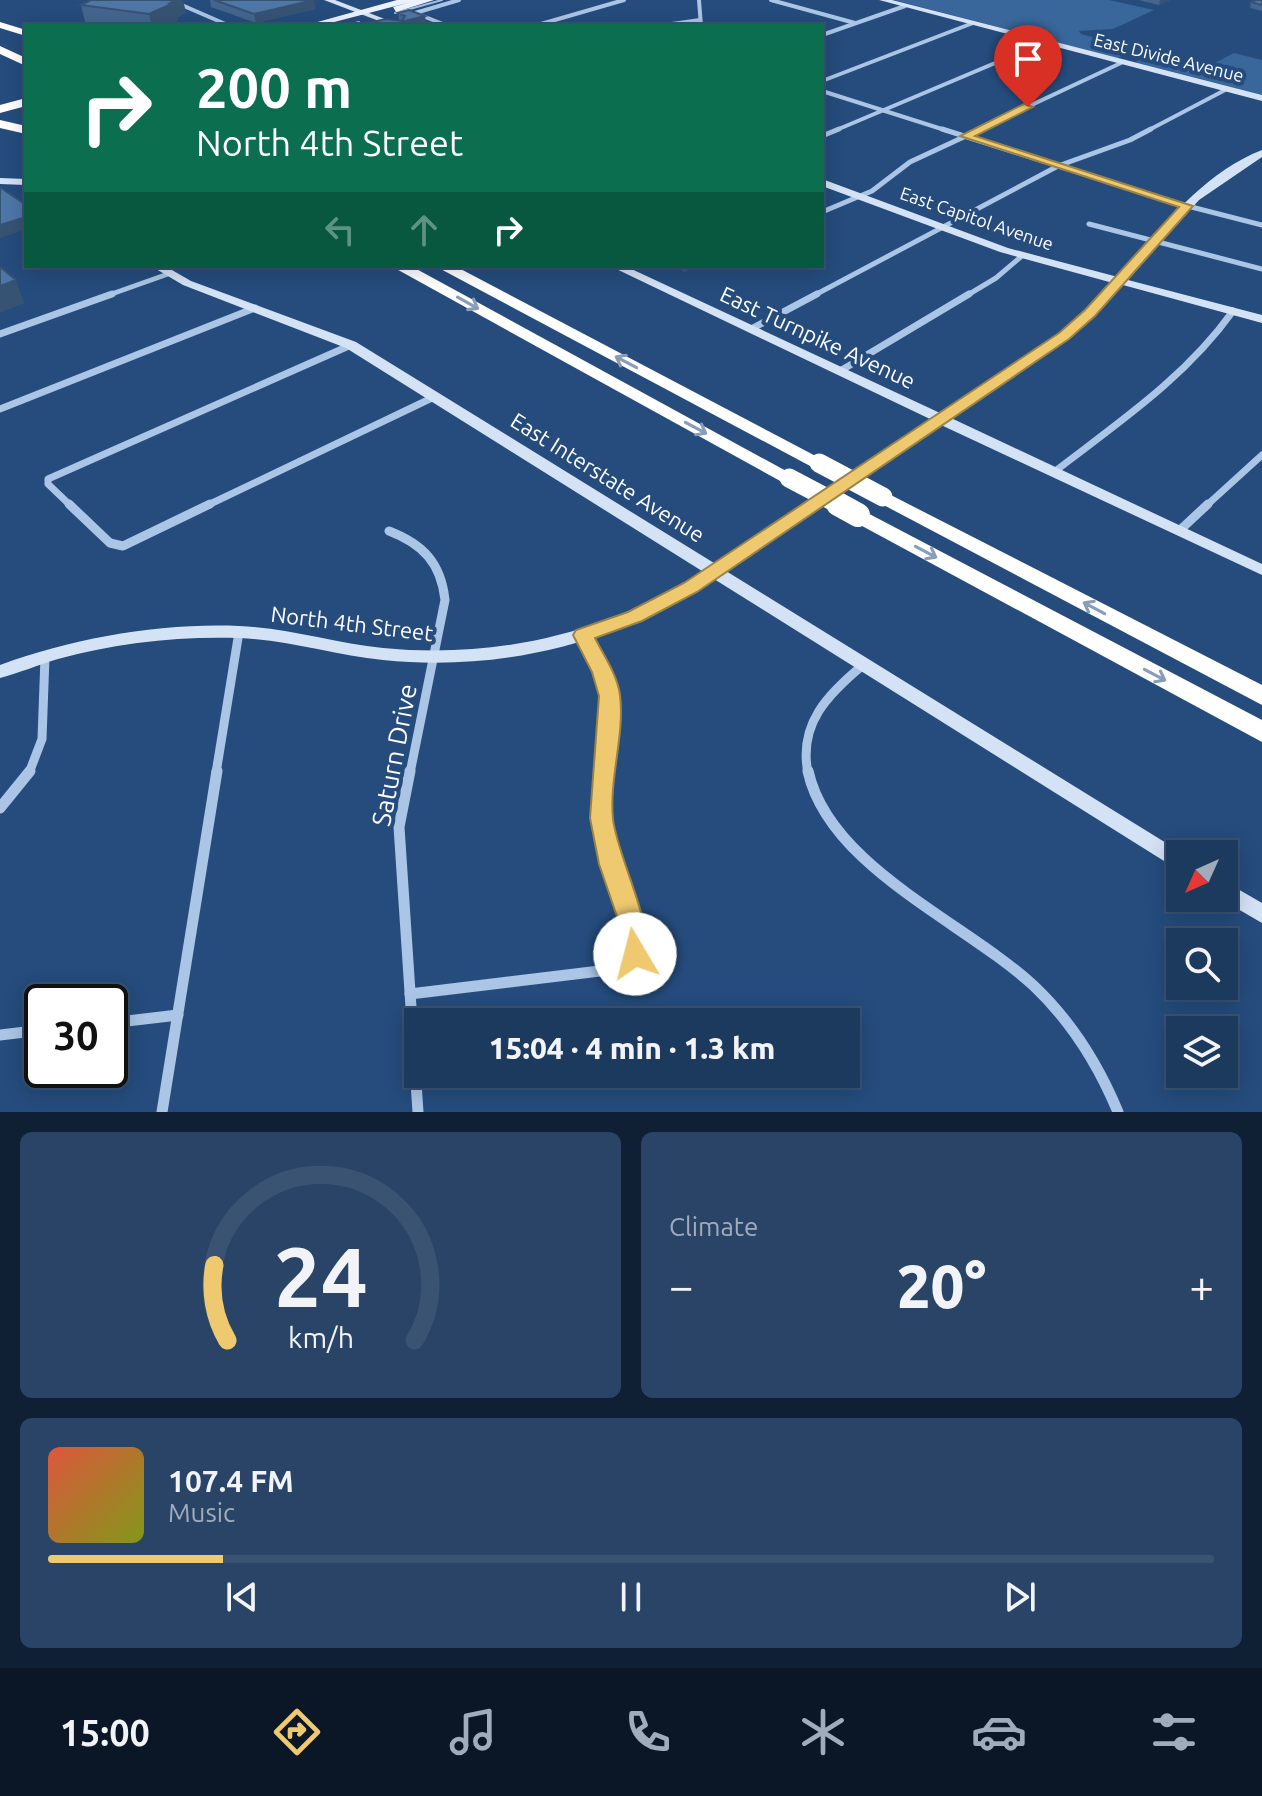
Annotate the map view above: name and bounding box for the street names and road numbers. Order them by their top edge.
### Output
street label: East Divide Avenue [1092,29,1246,85]
street label: East Capitol Avenue [898,182,1056,254]
street label: East Turnpike Avenue [717,281,919,393]
street label: East Interstate Avenue [507,407,709,547]
street label: North 4th Street [269,601,435,645]
street label: Saturn Drive [366,681,422,829]

